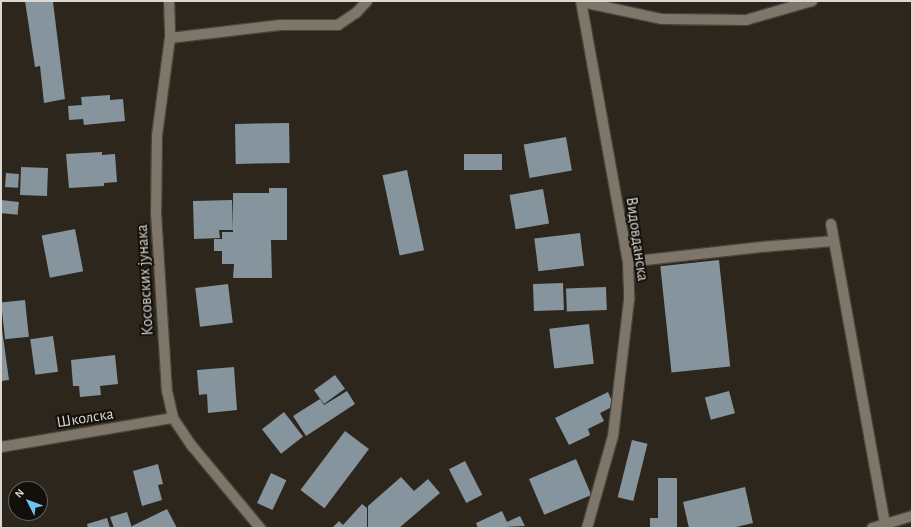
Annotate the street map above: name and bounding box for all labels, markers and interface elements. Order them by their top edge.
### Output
street label: Видовданска [622,196,652,282]
street label: Косовских јунака [132,224,158,336]
street label: Школска [55,404,115,432]
north arrow [8,481,48,521]
text: N [13,487,26,500]

